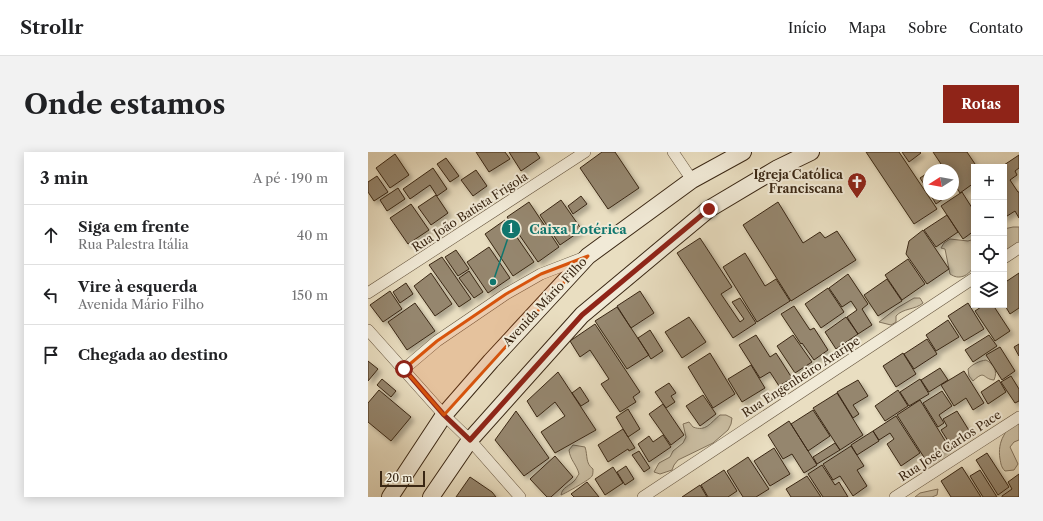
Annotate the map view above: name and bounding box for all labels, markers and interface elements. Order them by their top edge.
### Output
text: Strollr [20,16,84,39]
text: Início [788,19,827,37]
text: Mapa [849,19,886,37]
text: Sobre [908,19,947,37]
text: Contato [969,19,1023,37]
button: Rotas [943,85,1019,123]
text: Onde estamos [24,87,225,121]
north arrow [923,164,959,200]
map controls [971,164,1007,308]
button: + [971,164,1007,200]
place label: Igreja Católica Franciscana [753,167,844,196]
text: 3 min [40,168,89,188]
street label: Rua João Batista Frigola [409,168,531,255]
text: A pé · 190 m [253,170,328,186]
church icon: Igreja Católica Franciscana [846,171,868,199]
route end [700,200,718,218]
button: − [971,200,1007,236]
callout: Caixa Lotérica [501,216,635,241]
text: Siga em frente [78,217,189,236]
text: 1 [508,221,514,236]
text: Caixa Lotérica [529,221,627,237]
icon: ahead [40,224,62,246]
text: 40 m [297,227,328,243]
text: Rua Palestra Itália [78,236,189,252]
button: locate [971,236,1007,272]
street label: Avenida Mário Filho [499,254,590,350]
button: layers [971,272,1007,308]
text: Vire à esquerda [78,277,197,296]
icon: left [40,284,62,306]
text: 150 m [292,287,328,303]
text: Avenida Mário Filho [78,296,204,312]
street label: Rua Engenheiro Araripe [739,333,863,420]
icon: arrive [40,344,62,366]
text: Chegada ao destino [78,345,228,364]
route start [395,360,413,378]
street label: Rua José Carlos Pace [896,407,1004,484]
scale bar [380,469,425,488]
text: 20 m [386,471,412,485]

